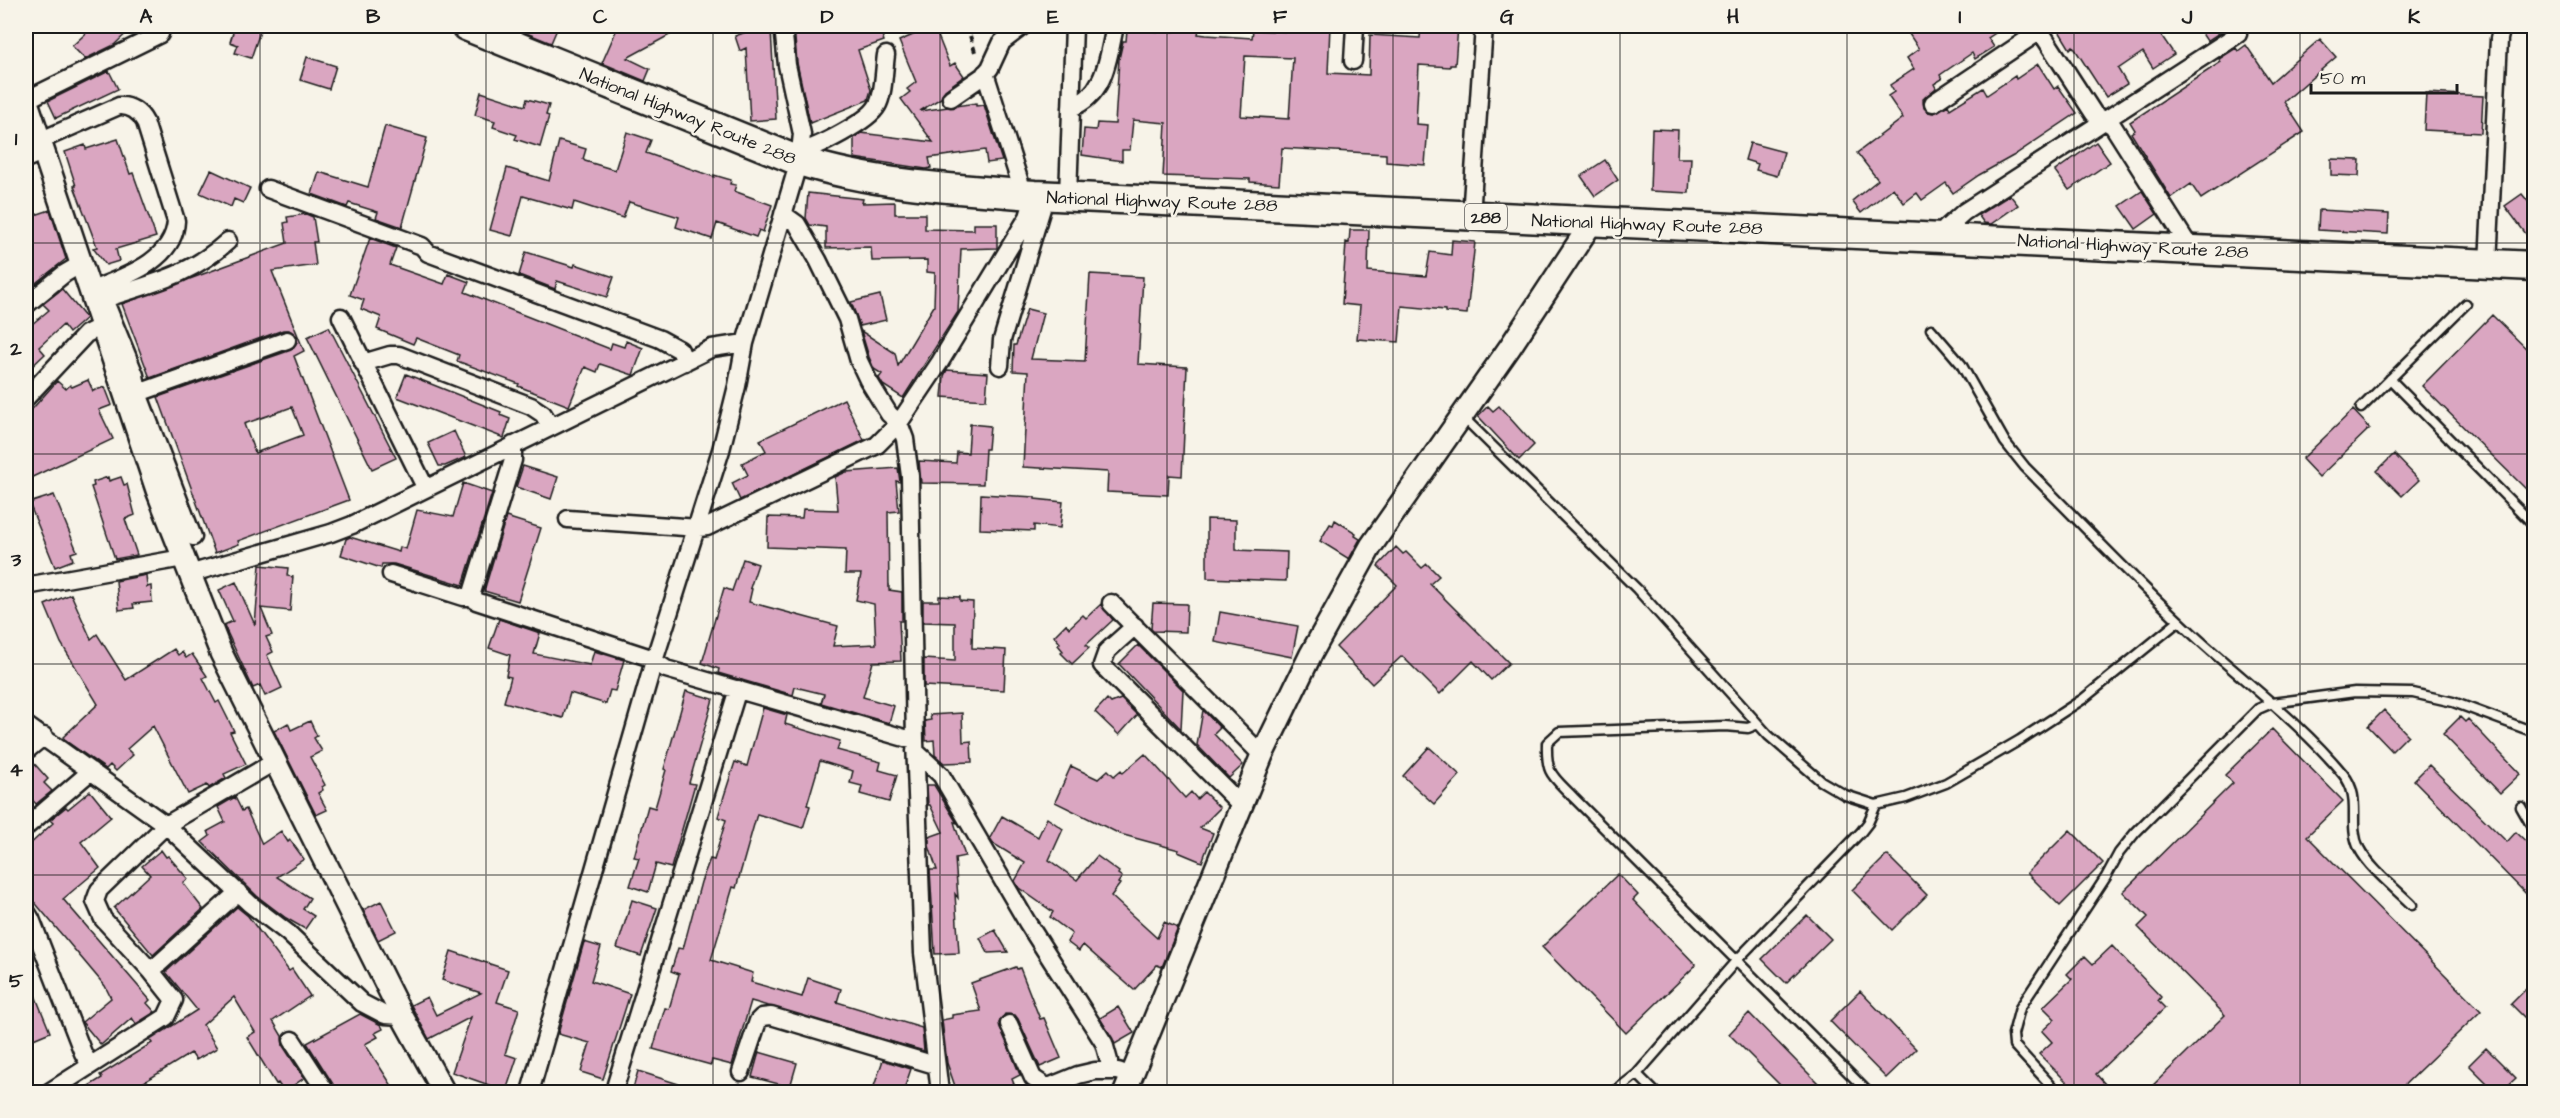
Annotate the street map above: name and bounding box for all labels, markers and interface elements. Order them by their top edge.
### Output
text: A [140,3,153,31]
text: B [366,3,381,31]
text: C [593,3,608,31]
text: D [821,3,834,31]
text: E [1047,3,1059,31]
text: F [1273,3,1288,31]
text: G [1500,3,1514,31]
text: H [1727,3,1739,31]
text: I [1958,3,1962,31]
text: J [2181,3,2193,31]
text: K [2408,3,2421,31]
scale bar [2311,57,2456,95]
street label: National Highway Route 288 [575,62,800,172]
text: 50 m [2320,66,2365,91]
text: 1 [15,125,18,153]
street label: National Highway Route 288 [1046,185,1278,219]
road number: 288 [1465,204,1507,230]
street label: National Highway Route 288 [1531,208,1763,242]
street label: National Highway Route 288 [2017,228,2249,266]
text: 2 [9,335,22,363]
text: 3 [10,546,22,574]
text: 4 [9,756,23,784]
text: 5 [9,967,24,995]

